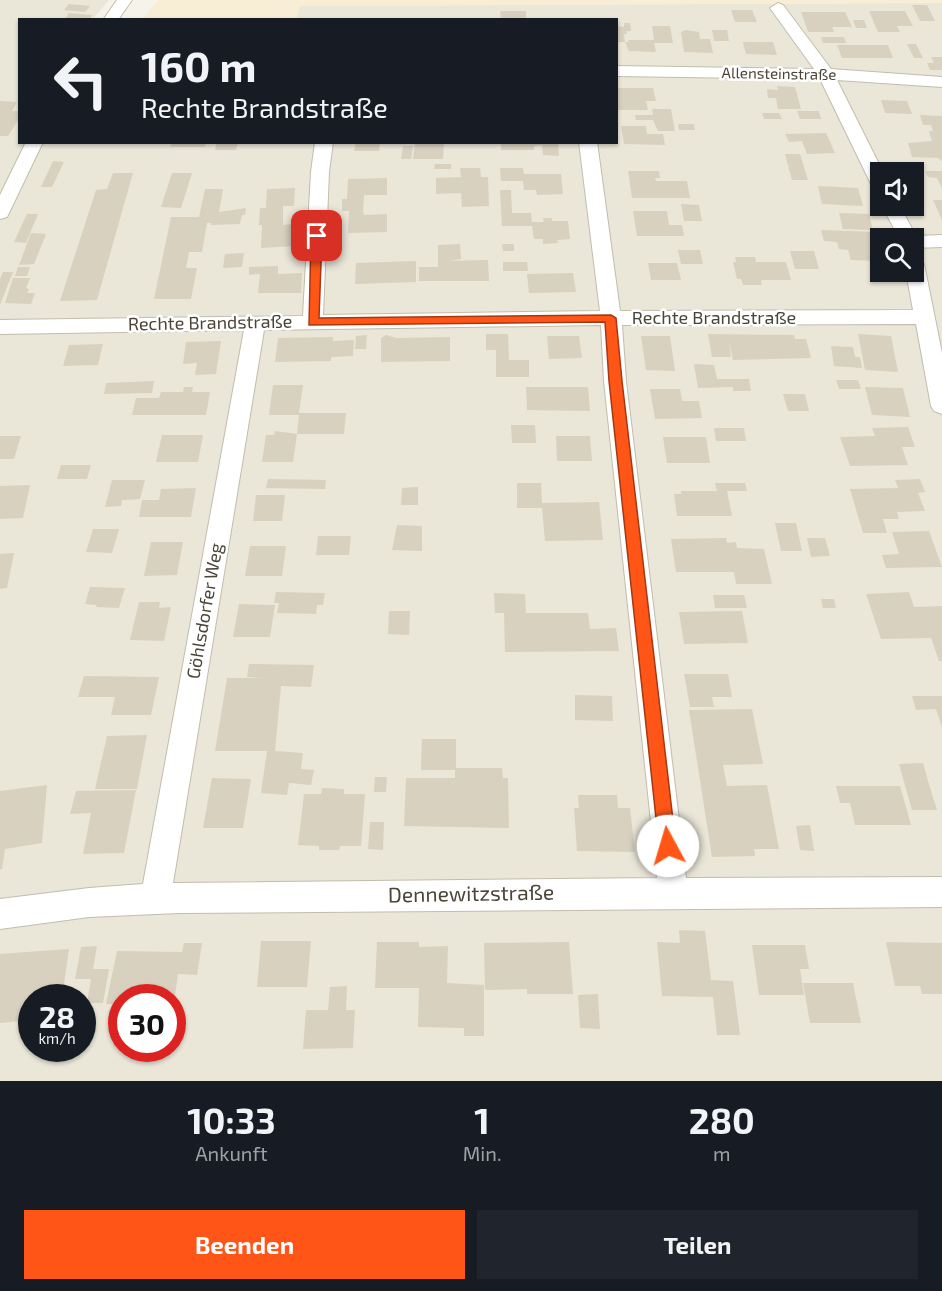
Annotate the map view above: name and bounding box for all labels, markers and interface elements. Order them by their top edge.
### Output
text: 160 m [141,40,257,90]
icon: left [42,42,120,120]
street label: Allensteinstraße [722,63,836,83]
text: Rechte Brandstraße [141,91,388,123]
map controls [870,162,924,282]
button: sound [870,162,924,216]
pin [291,210,342,261]
icon: arrive [300,219,333,252]
button: search [870,228,924,282]
street label: Rechte Brandstraße [632,306,796,328]
street label: Rechte Brandstraße [128,310,292,334]
street label: Göhlsdorfer Weg [181,541,227,681]
position arrow [636,814,700,878]
street label: Dennewitzstraße [388,879,554,906]
speed limit sign: 30 [108,984,186,1062]
text: 28 [39,998,75,1034]
text: km/h [38,1029,76,1047]
text: 10:33 [187,1098,276,1141]
text: 1 [474,1098,490,1141]
text: 280 [689,1098,755,1141]
text: Ankunft [195,1141,268,1165]
text: Min. [463,1141,502,1165]
text: m [713,1141,731,1165]
button: Beenden [24,1210,465,1279]
button: Teilen [477,1210,918,1279]

